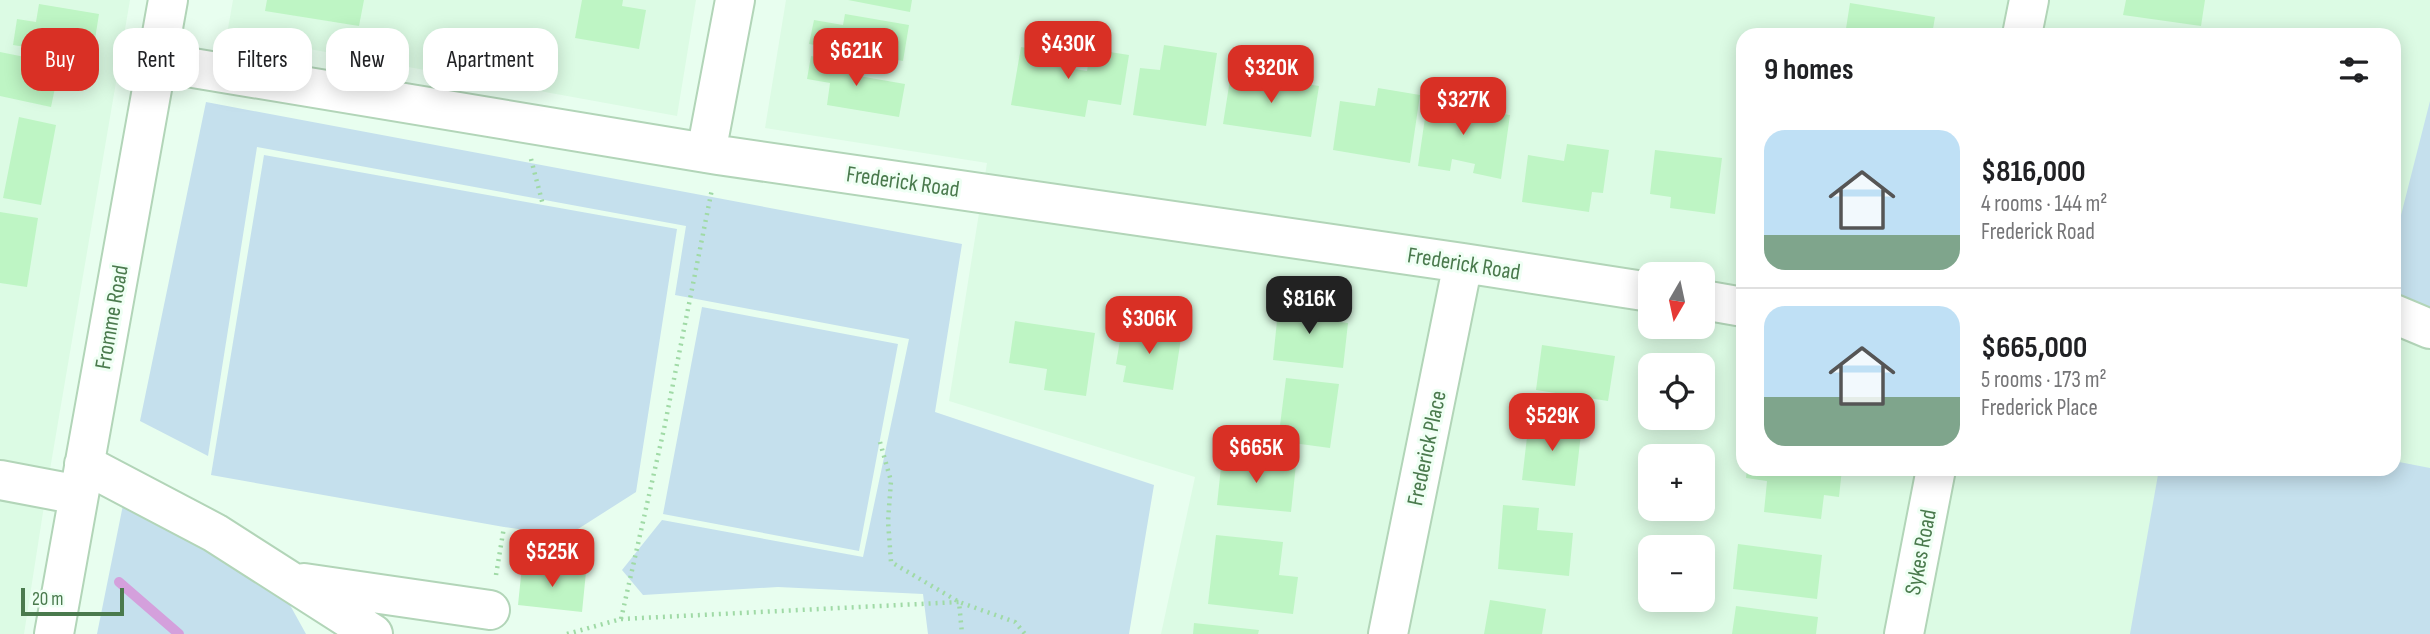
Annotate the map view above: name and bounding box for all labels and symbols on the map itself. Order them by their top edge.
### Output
pin: $430K [1019,22,1117,81]
pin: $621K [807,28,905,88]
pin: $320K [1222,46,1320,105]
pin: $327K [1414,78,1512,137]
street label: Frederick Road [845,160,961,204]
street label: Frederick Road [1405,241,1522,287]
north arrow [1638,262,1715,340]
street label: Fromme Road [89,263,135,371]
pin: $816K [1260,276,1358,336]
pin: $306K [1100,296,1198,356]
street label: Frederick Place [1401,388,1453,508]
pin: $529K [1503,393,1601,453]
pin: $665K [1207,426,1305,485]
street label: Sykes Road [1899,507,1943,597]
pin: $525K [503,530,601,589]
scale bar [21,585,124,617]

